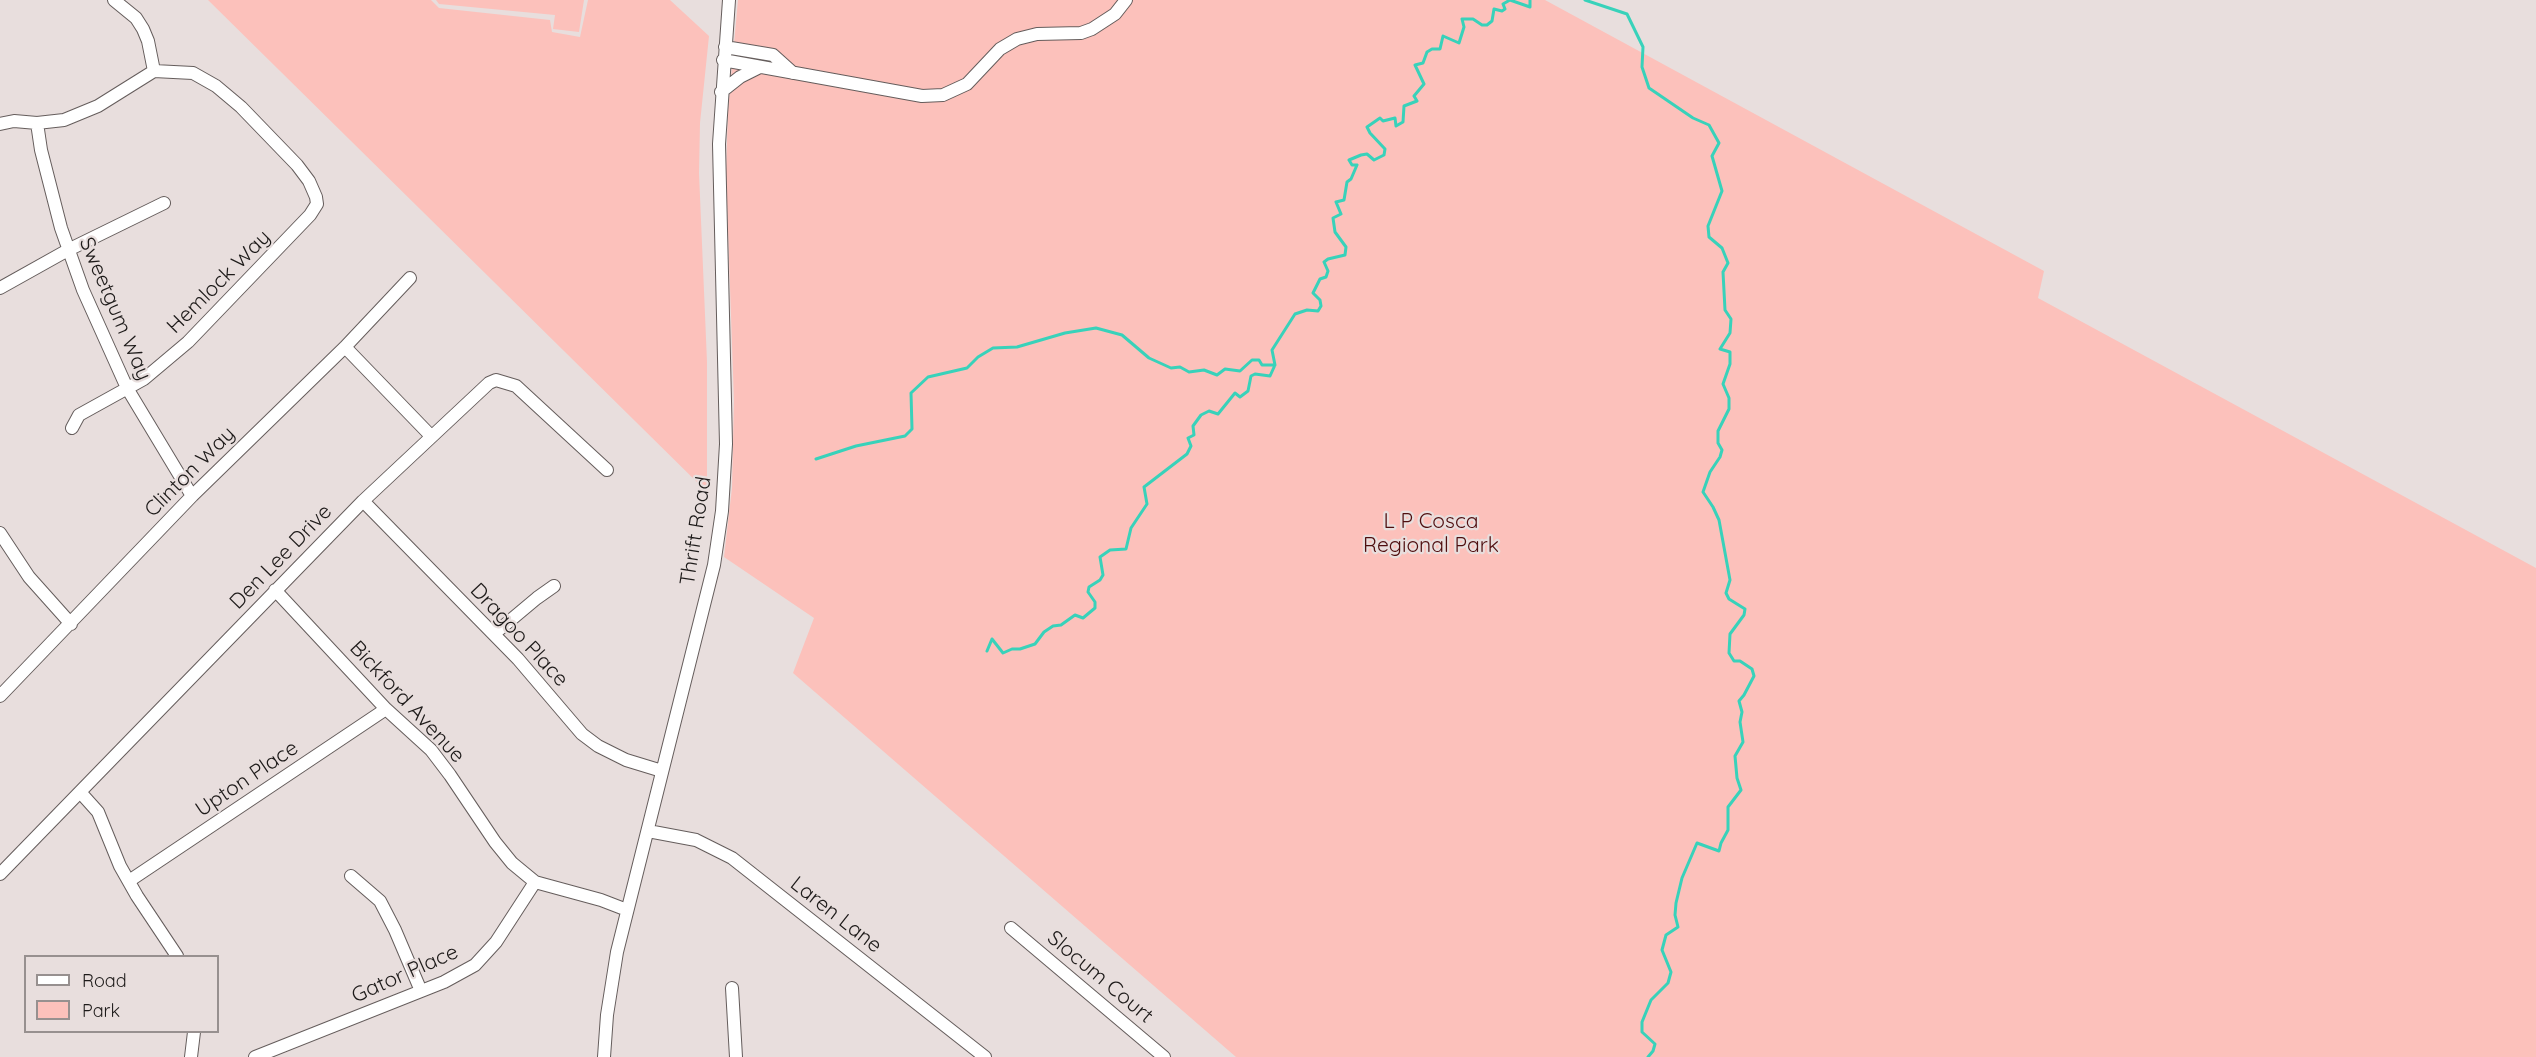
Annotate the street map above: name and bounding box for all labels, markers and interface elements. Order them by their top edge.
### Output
street label: Hemlock Way [162,225,276,339]
street label: Sweetgum Way [74,234,156,384]
street label: Clinton Way [140,422,240,522]
street label: Thrift Road [675,475,717,587]
street label: Den Lee Drive [225,499,337,615]
park label: L P Cosca Regional Park [1363,509,1499,559]
street label: Dragoo Place [465,578,573,692]
street label: Bickford Avenue [344,636,470,768]
street label: Upton Place [191,736,303,822]
street label: Laren Lane [785,871,887,959]
street label: Slocum Court [1042,925,1158,1029]
street label: Gator Place [348,939,462,1009]
legend [24,955,219,1033]
text: Road [82,969,127,992]
text: Park [82,999,120,1022]

